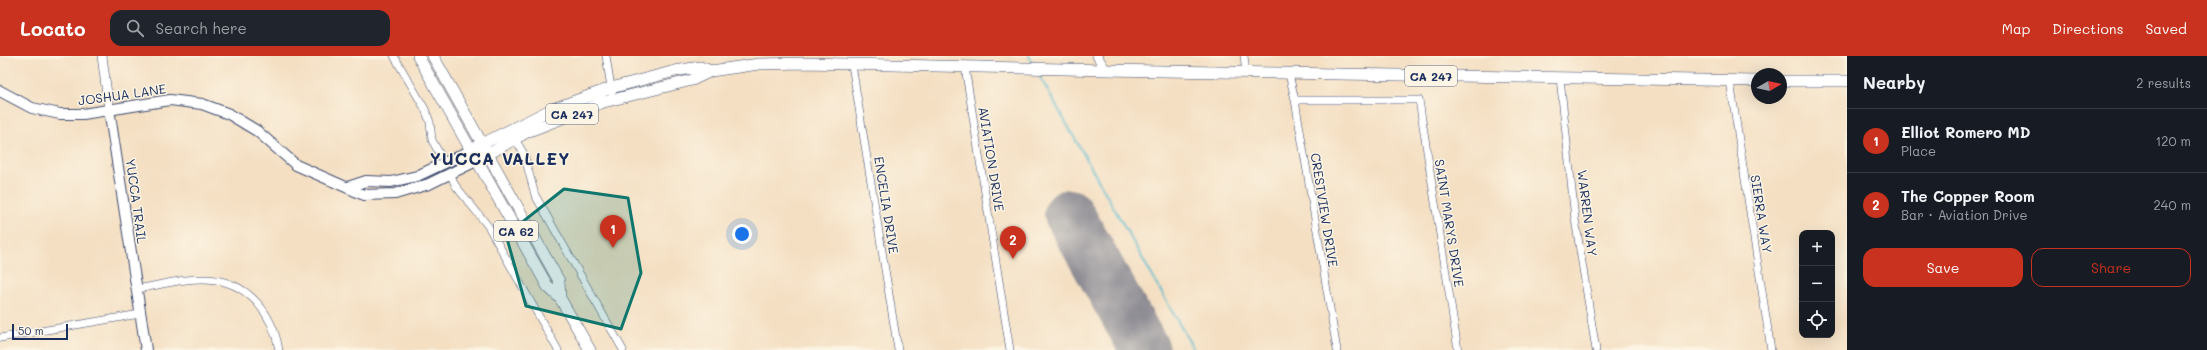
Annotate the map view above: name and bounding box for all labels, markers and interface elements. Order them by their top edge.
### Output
search box [110,10,390,46]
text: Locato [20,16,86,41]
icon: search [124,17,146,39]
text: Search here [156,18,247,38]
text: Map [2002,19,2030,38]
text: Directions [2052,19,2123,38]
text: Saved [2145,19,2187,38]
road number: CA 247 [1405,66,1457,86]
north arrow [1751,68,1787,104]
text: Nearby [1863,71,1925,93]
text: 2 results [2136,74,2191,91]
street label: JOSHUA LANE [77,79,167,109]
road number: CA 247 [546,104,598,124]
street label: AVIATION DRIVE [975,105,1009,213]
text: Elliot Romero MD [1901,122,2030,142]
text: 1 [1873,132,1879,149]
text: 120 m [2155,132,2191,149]
text: Place [1901,142,1936,159]
district label: YUCCA VALLEY [430,147,570,169]
street label: CRESTVIEW DRIVE [1308,152,1342,268]
street label: ENCELIA DRIVE [871,155,903,255]
street label: YUCCA TRAIL [123,157,151,245]
street label: SAINT MARYS DRIVE [1431,158,1469,288]
street label: WARREN WAY [1574,169,1602,257]
street label: SIERRA WAY [1747,174,1777,254]
text: The Copper Room [1901,186,2035,206]
text: 2 [1872,196,1880,213]
text: 240 m [2154,196,2191,213]
text: Bar · Aviation Drive [1901,206,2027,223]
pin: 1 [600,215,626,248]
road number: CA 62 [494,221,538,241]
your location [732,224,752,244]
pin: 2 [1000,226,1026,259]
map controls [1799,230,1835,338]
button: + [1799,230,1835,266]
button: Save [1863,248,2023,287]
button: Share [2031,248,2191,287]
button: − [1799,266,1835,302]
button: locate [1799,302,1835,338]
scale bar [12,322,68,341]
text: 50 m [18,323,44,338]

